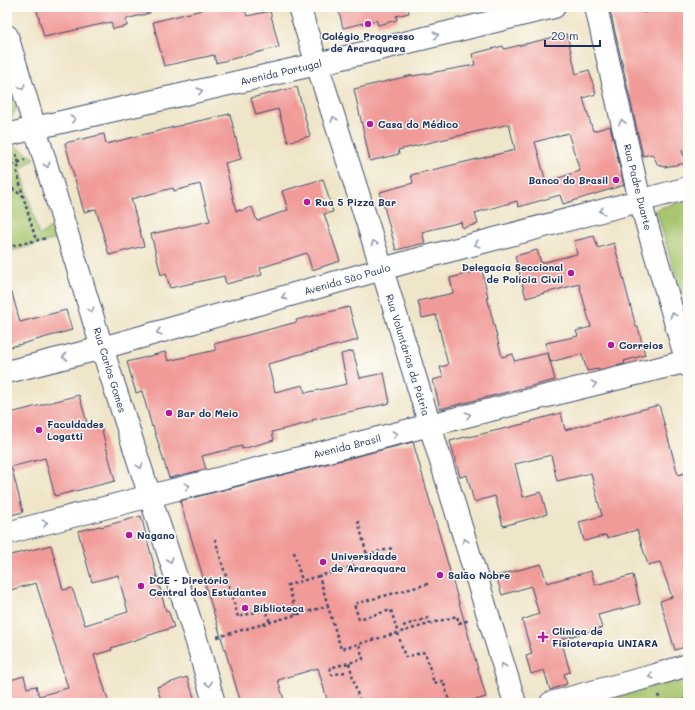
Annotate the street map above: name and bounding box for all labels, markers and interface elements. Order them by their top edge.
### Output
marker: Colégio Progresso de Araraquara [363,19,373,29]
scale bar [545,22,600,48]
text: 20 m [551,27,579,43]
place label: Colégio Progresso de Araraquara [322,29,414,55]
one-way arrow [432,32,439,40]
street label: Avenida Portugal [239,56,323,88]
one-way arrow [17,83,26,90]
one-way arrow [197,87,203,95]
one-way arrow [70,116,76,124]
one-way arrow [330,116,339,123]
place label: Casa do Médico [378,117,458,131]
marker: Casa do Médico [365,119,375,129]
one-way arrow [619,119,627,125]
street label: Rua Padre Duarte [620,142,656,232]
one-way arrow [42,162,51,169]
place label: Banco do Brasil [529,173,608,187]
marker: Banco do Brasil [611,175,621,185]
place label: Rua 5 Pizza Bar [315,195,396,209]
marker: Rua 5 Pizza Bar [302,197,312,207]
one-way arrow [599,206,606,215]
one-way arrow [474,239,481,248]
one-way arrow [370,240,378,247]
street label: Avenida São Paulo [302,260,392,298]
place label: Delegacia Seccional de Polícia Civil [462,260,563,286]
marker: Delegacia Seccional de Polícia Civil [566,268,576,278]
one-way arrow [281,292,288,301]
street label: Rua Voluntários da Pátria [383,292,433,418]
one-way arrow [86,306,95,313]
one-way arrow [669,312,678,319]
street label: Rua Carlos Gomes [90,326,130,415]
one-way arrow [155,327,162,336]
place label: Correios [619,338,663,352]
marker: Correios [606,340,616,350]
one-way arrow [61,353,68,361]
one-way arrow [590,380,597,389]
place label: Bar do Meio [177,406,238,420]
marker: Bar do Meio [164,408,174,418]
one-way arrow [465,412,471,420]
place label: Faculdades Logatti [47,417,104,443]
marker: Faculdades Logatti [34,425,44,435]
one-way arrow [392,430,398,438]
street label: Avenida Brasil [312,431,382,461]
one-way arrow [135,463,144,470]
one-way arrow [184,483,191,491]
one-way arrow [41,520,48,528]
place label: Nagano [137,528,175,542]
marker: Nagano [124,530,134,540]
one-way arrow [462,538,470,545]
place label: Universidade de Araraquara [331,549,406,575]
one-way arrow [165,556,174,563]
marker: Universidade de Araraquara [318,557,328,567]
place label: Salão Nobre [448,568,510,582]
marker: Salão Nobre [435,570,445,580]
place label: DCE - Diretório Central dos Estudantes [149,573,267,599]
marker: DCE - Diretório Central dos Estudantes [136,581,146,591]
place label: Biblioteca [253,601,304,615]
marker: Biblioteca [240,603,250,613]
place label: Clínica de Fisioterapia UNIARA [552,624,658,650]
marker: Clínica de Fisioterapia UNIARA [537,631,549,643]
one-way arrow [499,662,508,669]
one-way arrow [647,671,654,680]
one-way arrow [204,680,213,687]

